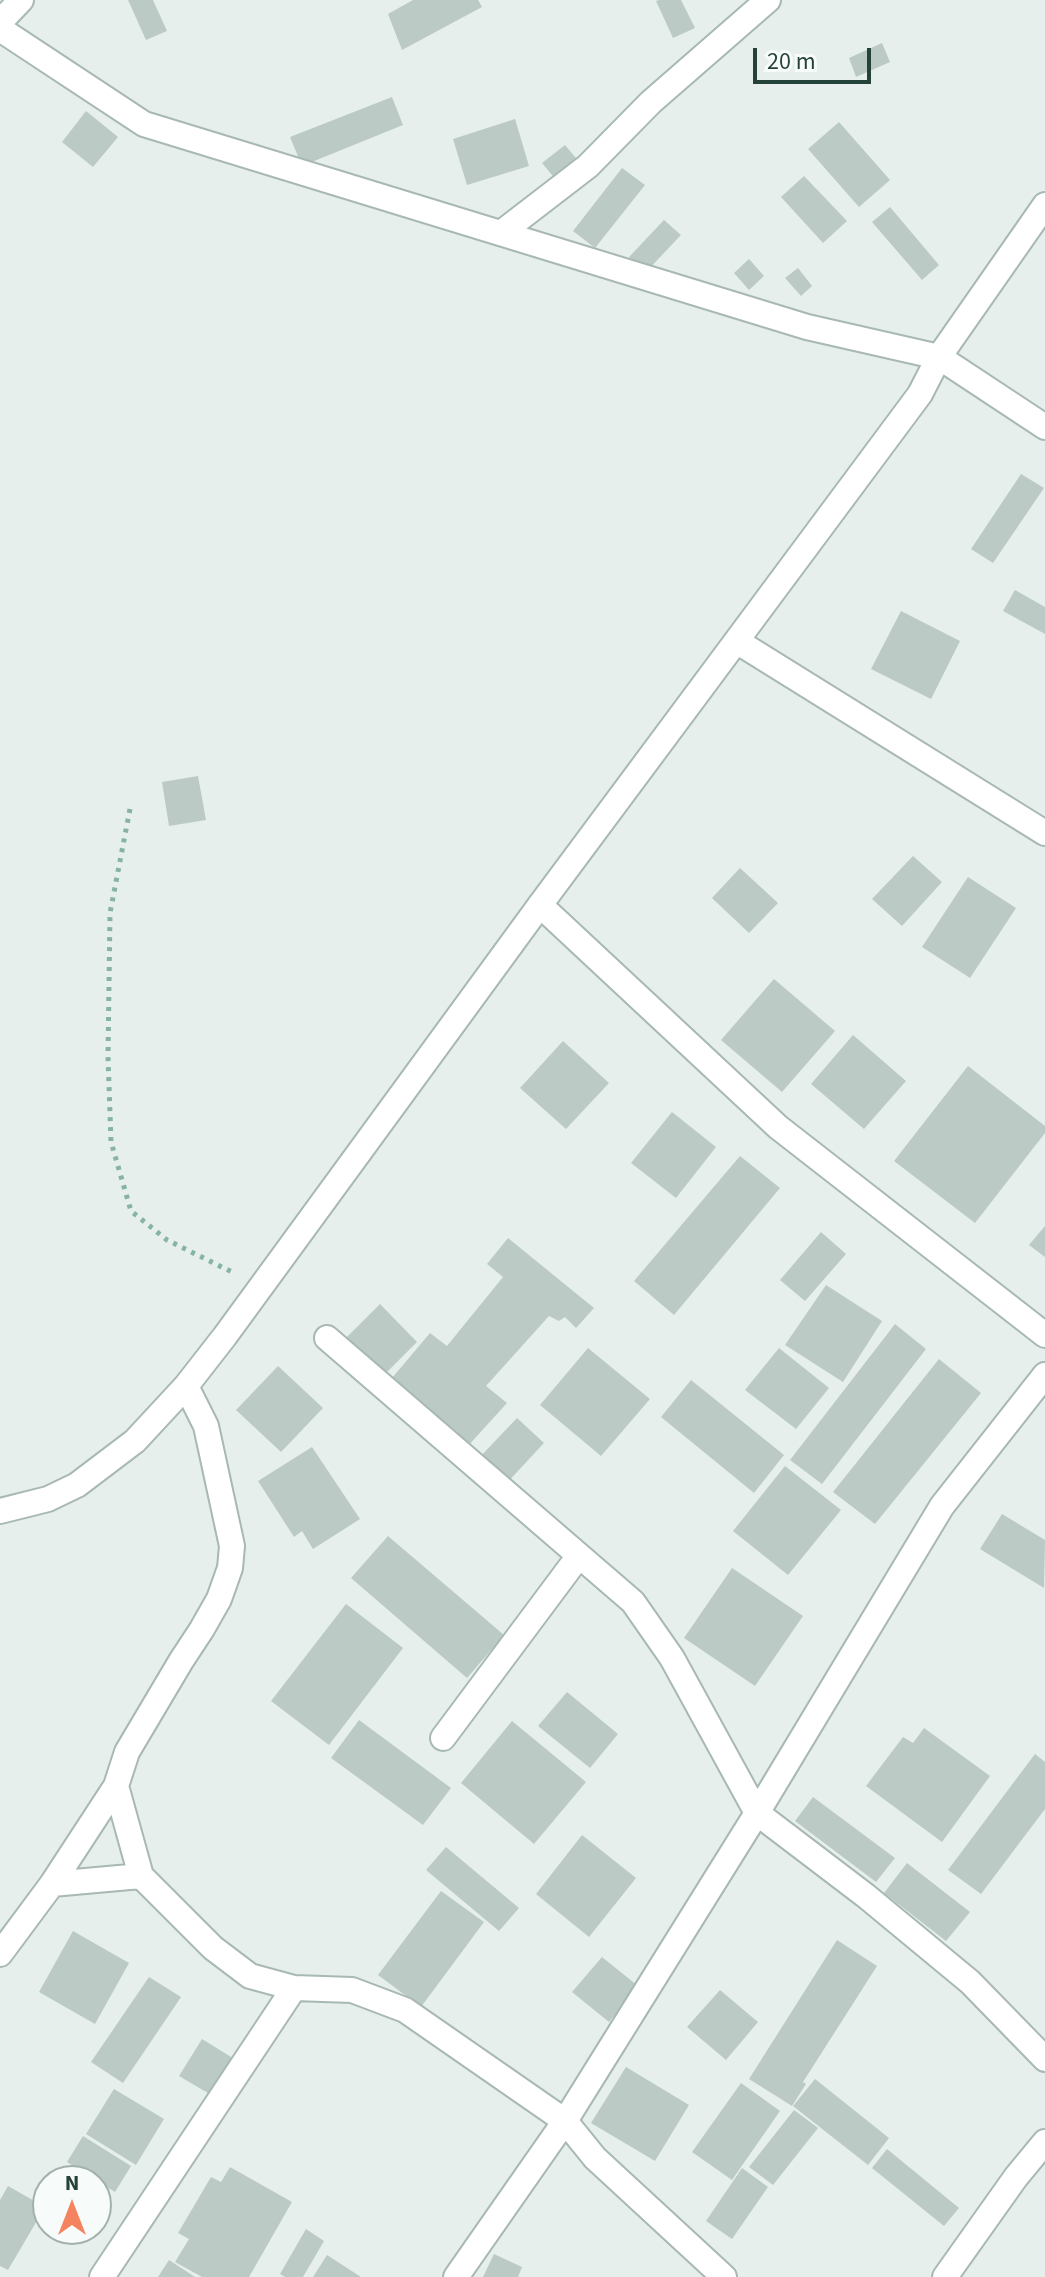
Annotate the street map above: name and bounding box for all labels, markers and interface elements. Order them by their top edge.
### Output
scale bar [757,32,875,82]
text: 20 m [767,44,816,79]
north arrow [32,2165,112,2245]
text: N [65,2167,79,2199]

